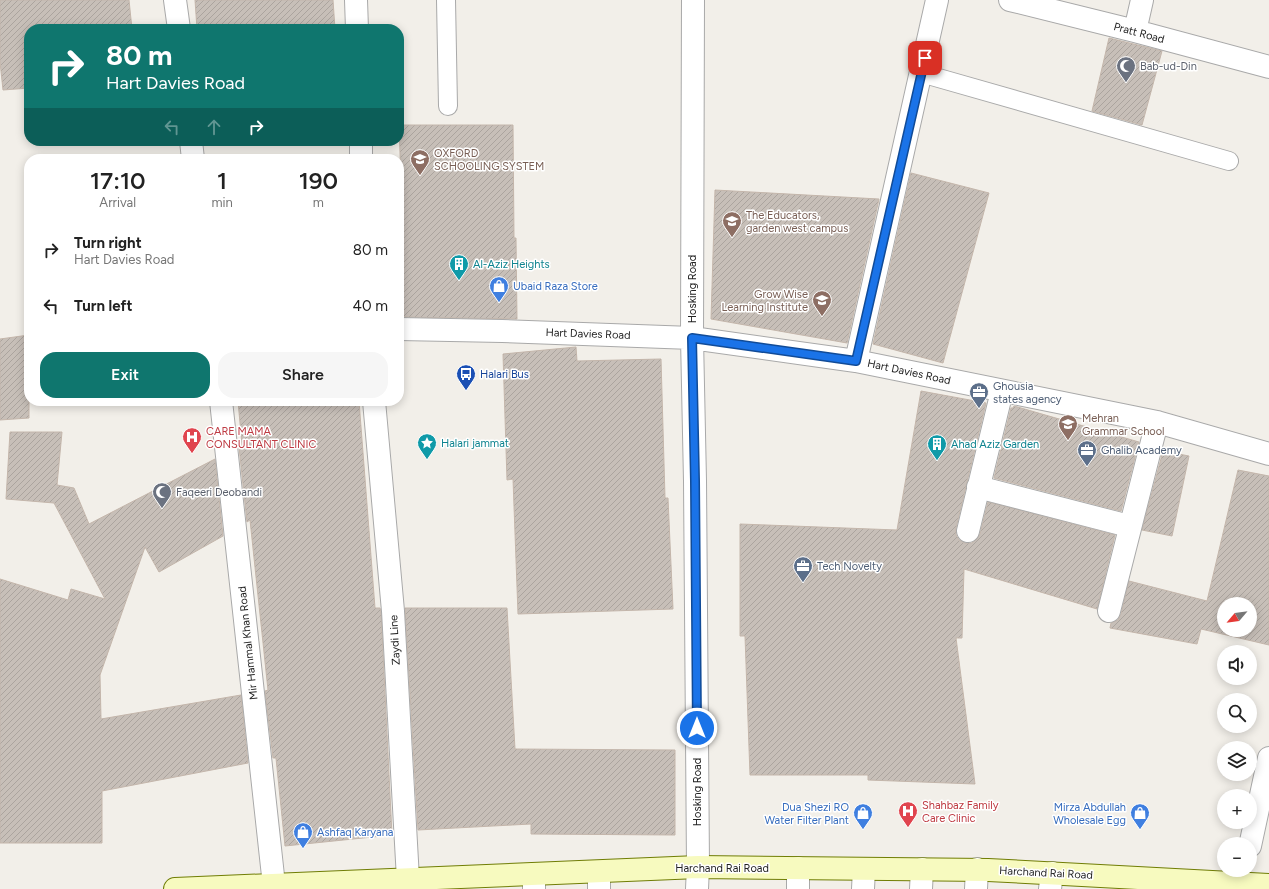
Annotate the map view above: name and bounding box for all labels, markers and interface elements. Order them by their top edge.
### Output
street label: Pratt Road [1112,20,1166,46]
text: 80 m [106,38,172,72]
icon: right [40,40,92,92]
pin [908,41,942,75]
icon: arrive [914,47,936,69]
mosque icon: Bab-ud-Din [1115,55,1137,83]
place label: Bab-ud-Din [1140,60,1197,73]
text: Hart Davies Road [106,72,245,94]
icon: left [161,116,183,138]
icon: ahead [203,116,225,138]
icon: right [245,116,267,138]
place label: OXFORD SCHOOLING SYSTEM [434,147,544,173]
school or university icon: OXFORD SCHOOLING SYSTEM [409,148,431,176]
text: 17:10 [90,166,145,195]
text: 1 [217,166,227,195]
text: 190 [299,166,338,195]
text: Arrival [99,195,136,210]
text: min [211,195,233,210]
text: m [313,195,324,210]
place label: The Educators, garden west campus [746,209,848,235]
school or university icon: The Educators, garden west campus [721,210,743,238]
text: Turn right [74,234,142,252]
icon: right [40,239,62,261]
text: 80 m [353,241,388,259]
text: Hart Davies Road [74,252,174,267]
building icon: Al-Aziz Heights [448,253,470,281]
street label: Hosking Road [686,255,699,323]
place label: Al-Aziz Heights [473,258,550,271]
shop icon: Ubaid Raza Store [488,275,510,303]
place label: Ubaid Raza Store [513,280,598,293]
place label: Grow Wise Learning Institute [722,288,808,314]
school or university icon: Grow Wise Learning Institute [811,289,833,317]
icon: left [40,295,62,317]
text: Turn left [74,297,132,315]
text: 40 m [353,297,388,315]
street label: Hart Davies Road [545,326,631,342]
button: Exit [40,352,210,398]
button: Share [218,352,388,398]
street label: Hart Davies Road [866,357,952,387]
bus stop icon: Halari Bus [455,363,477,391]
place label: Halari Bus [480,368,529,381]
place label: Ghousia states agency [993,380,1062,406]
office icon: Ghousia states agency [968,381,990,409]
place label: Mehran Grammar School [1082,412,1164,438]
school or university icon: Mehran Grammar School [1057,413,1079,441]
place label: CARE MAMA CONSULTANT CLINIC [206,425,317,451]
hospital icon: CARE MAMA CONSULTANT CLINIC [181,426,203,454]
place icon: Halari jammat [416,432,438,460]
building icon: Ahad Aziz Garden [926,433,948,461]
place label: Halari jammat [441,437,509,450]
place label: Ahad Aziz Garden [951,438,1039,451]
office icon: Ghalib Academy [1076,439,1098,467]
place label: Ghalib Academy [1101,444,1182,457]
mosque icon: Faqeeri Deobandi [151,481,173,509]
place label: Faqeeri Deobandi [176,486,262,499]
office icon: Tech Novelty [792,555,814,583]
place label: Tech Novelty [817,560,882,573]
street label: Mir Hammal Khan Road [236,585,260,701]
north arrow [1217,597,1257,637]
map controls [1217,597,1257,877]
street label: Zaydi Line [387,615,403,665]
button: sound [1217,645,1257,685]
button: search [1217,693,1257,733]
position arrow [676,707,718,749]
button: layers [1217,741,1257,781]
street label: Hosking Road [691,758,704,826]
button: + [1217,789,1257,829]
place label: Shahbaz Family Care Clinic [922,799,999,825]
hospital icon: Shahbaz Family Care Clinic [897,800,919,828]
place label: Dua Shezi RO Water Filter Plant [764,801,849,827]
place label: Mirza Abdullah Wholesale Egg [1053,801,1126,827]
shop icon: Dua Shezi RO Water Filter Plant [852,802,874,830]
shop icon: Mirza Abdullah Wholesale Egg [1129,802,1151,830]
shop icon: Ashfaq Karyana [292,821,314,849]
place label: Ashfaq Karyana [317,826,393,839]
button: − [1217,837,1257,877]
street label: Harchand Rai Road [675,862,769,875]
street label: Harchand Rai Road [999,864,1093,882]

